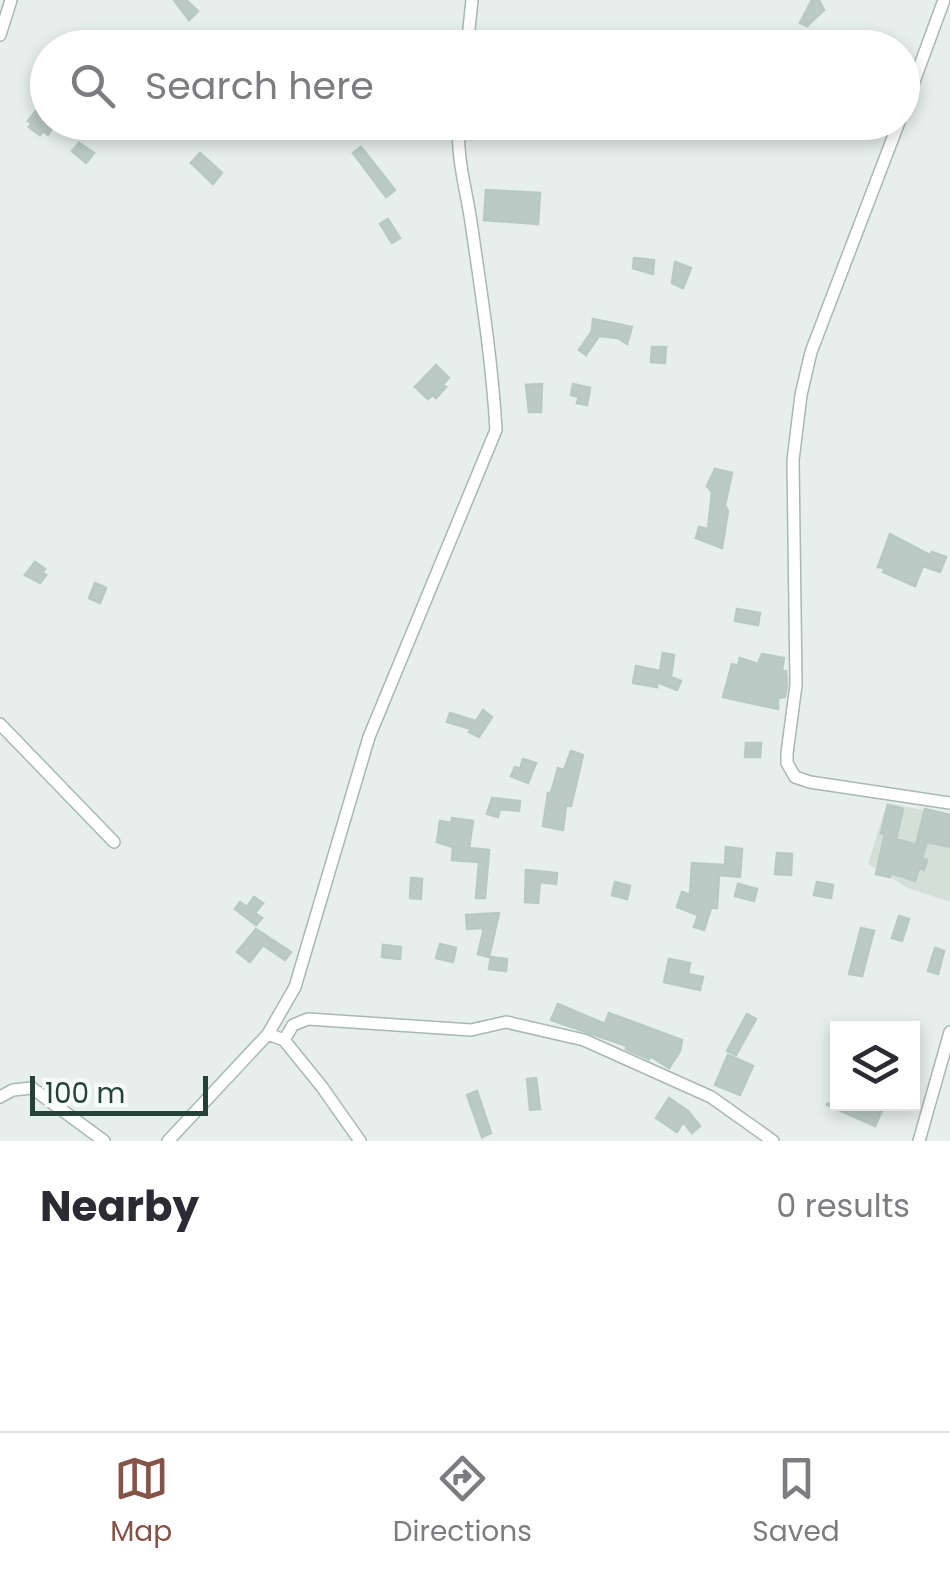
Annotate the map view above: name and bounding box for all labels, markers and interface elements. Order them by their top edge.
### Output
search box [30,30,920,140]
icon: search [65,58,120,113]
text: Search here [145,59,374,112]
map controls [830,1021,920,1111]
button: layers [830,1021,920,1111]
scale bar [30,1071,208,1116]
text: 100 m [45,1074,125,1113]
text: Nearby [40,1177,199,1236]
text: 0 results [776,1183,910,1228]
tab: Map [110,1451,172,1553]
tab: Directions [393,1451,532,1553]
tab: Saved [752,1451,840,1553]

